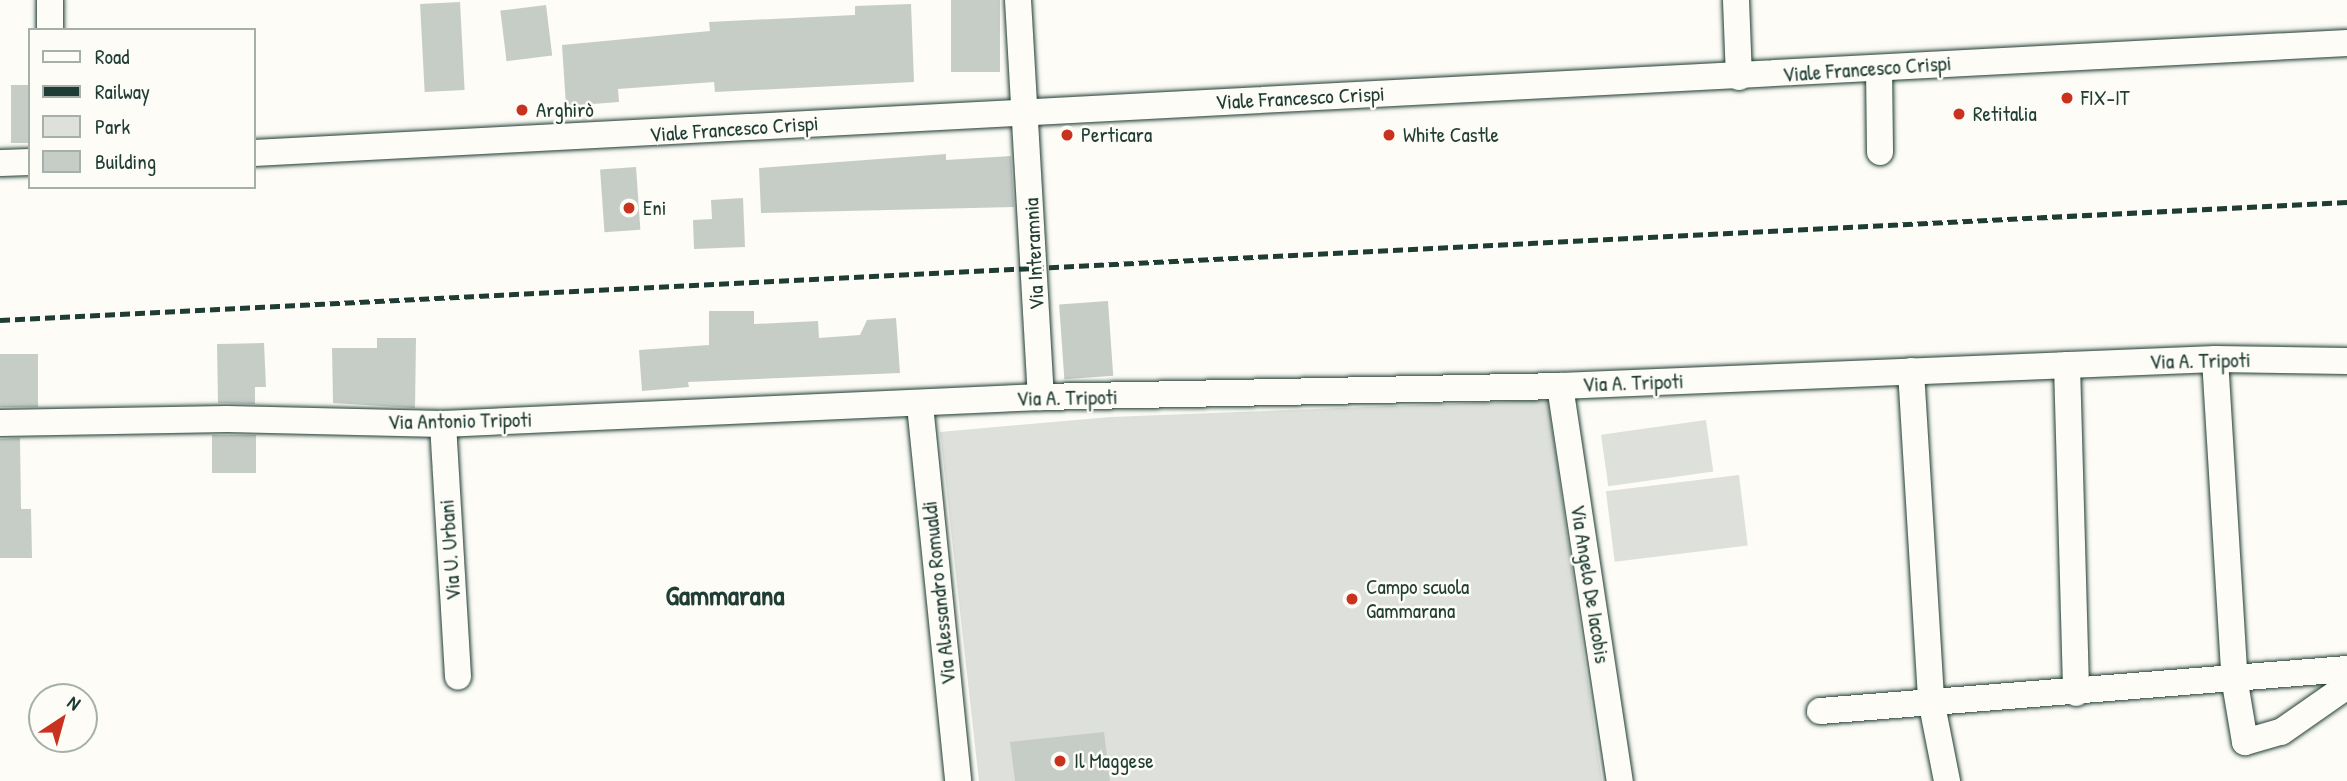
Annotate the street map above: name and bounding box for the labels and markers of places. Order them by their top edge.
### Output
place label: FIX-IT [2081,85,2130,111]
marker: FIX-IT [2059,90,2075,106]
place label: Arghirò [536,97,594,123]
place label: Retitalia [1973,101,2037,127]
marker: Arghirò [514,102,530,118]
marker: Retitalia [1951,106,1967,122]
place label: Perticara [1081,122,1152,148]
place label: White Castle [1403,122,1499,148]
marker: Perticara [1059,127,1075,143]
marker: White Castle [1381,127,1397,143]
place label: Eni [643,195,666,221]
marker: Eni [621,200,637,216]
place label: Campo scuola Gammarana [1366,574,1469,624]
marker: Campo scuola Gammarana [1344,591,1360,607]
place label: Il Maggese [1074,748,1154,774]
marker: Il Maggese [1052,753,1068,769]

